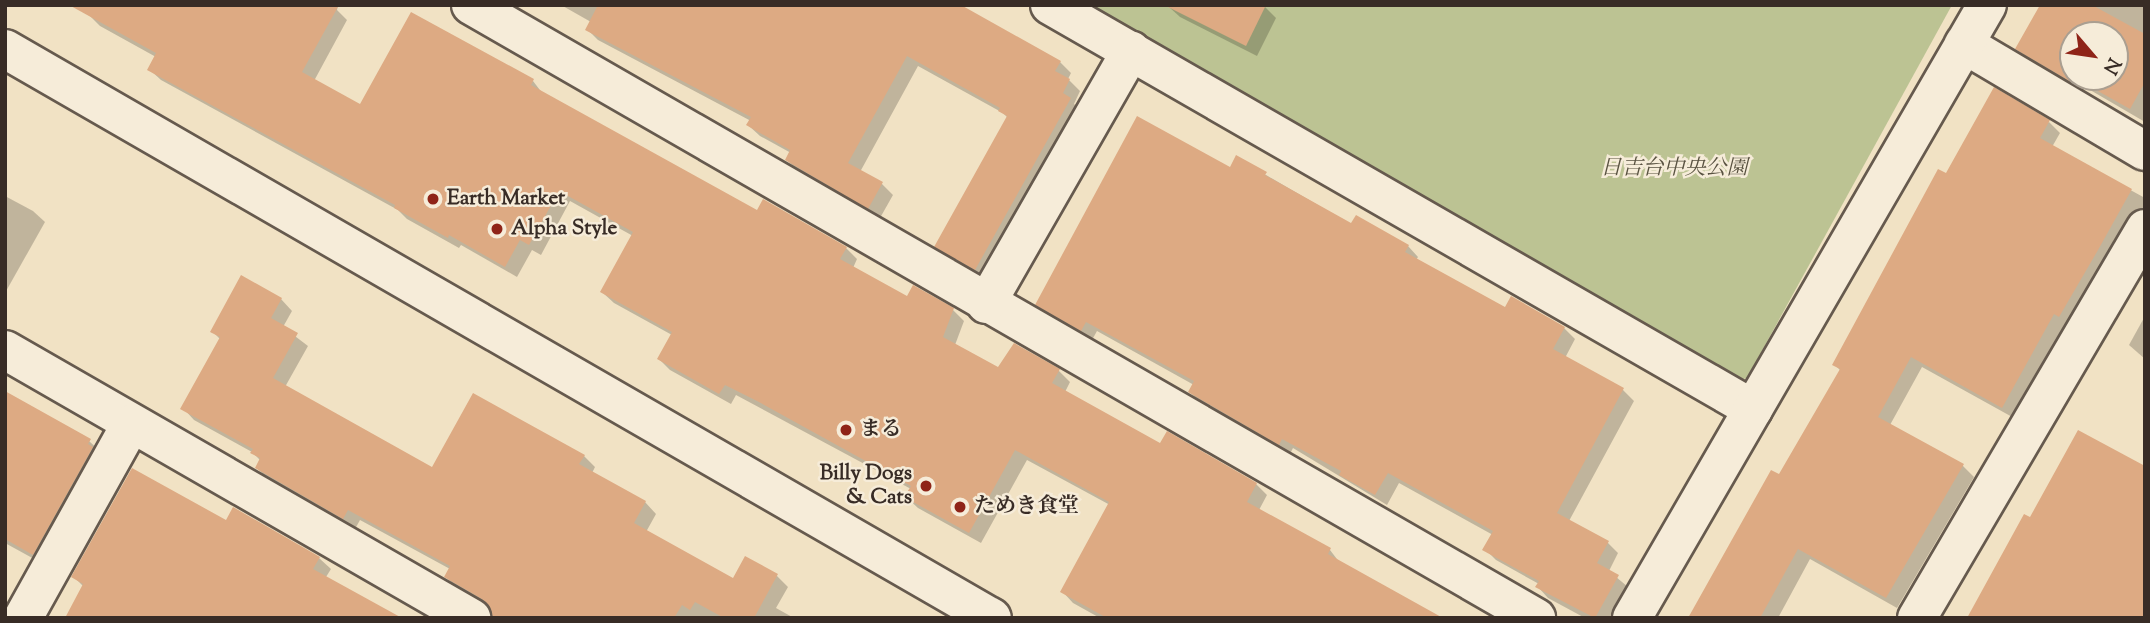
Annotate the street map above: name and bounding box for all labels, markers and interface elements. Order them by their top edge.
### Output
north arrow [2059,21,2129,91]
text: N [2096,52,2127,79]
park label: 日吉台中央公園 [1601,156,1747,182]
place label: Earth Market [447,186,565,212]
marker: Earth Market [425,191,441,207]
place label: Alpha Style [511,216,617,242]
marker: Alpha Style [489,221,505,237]
place label: まる [860,417,902,443]
marker: まる [838,422,854,438]
place label: Billy Dogs & Cats [820,461,912,511]
marker: Billy Dogs & Cats [918,478,934,494]
place label: ためき食堂 [974,494,1079,520]
marker: ためき食堂 [952,499,968,515]

